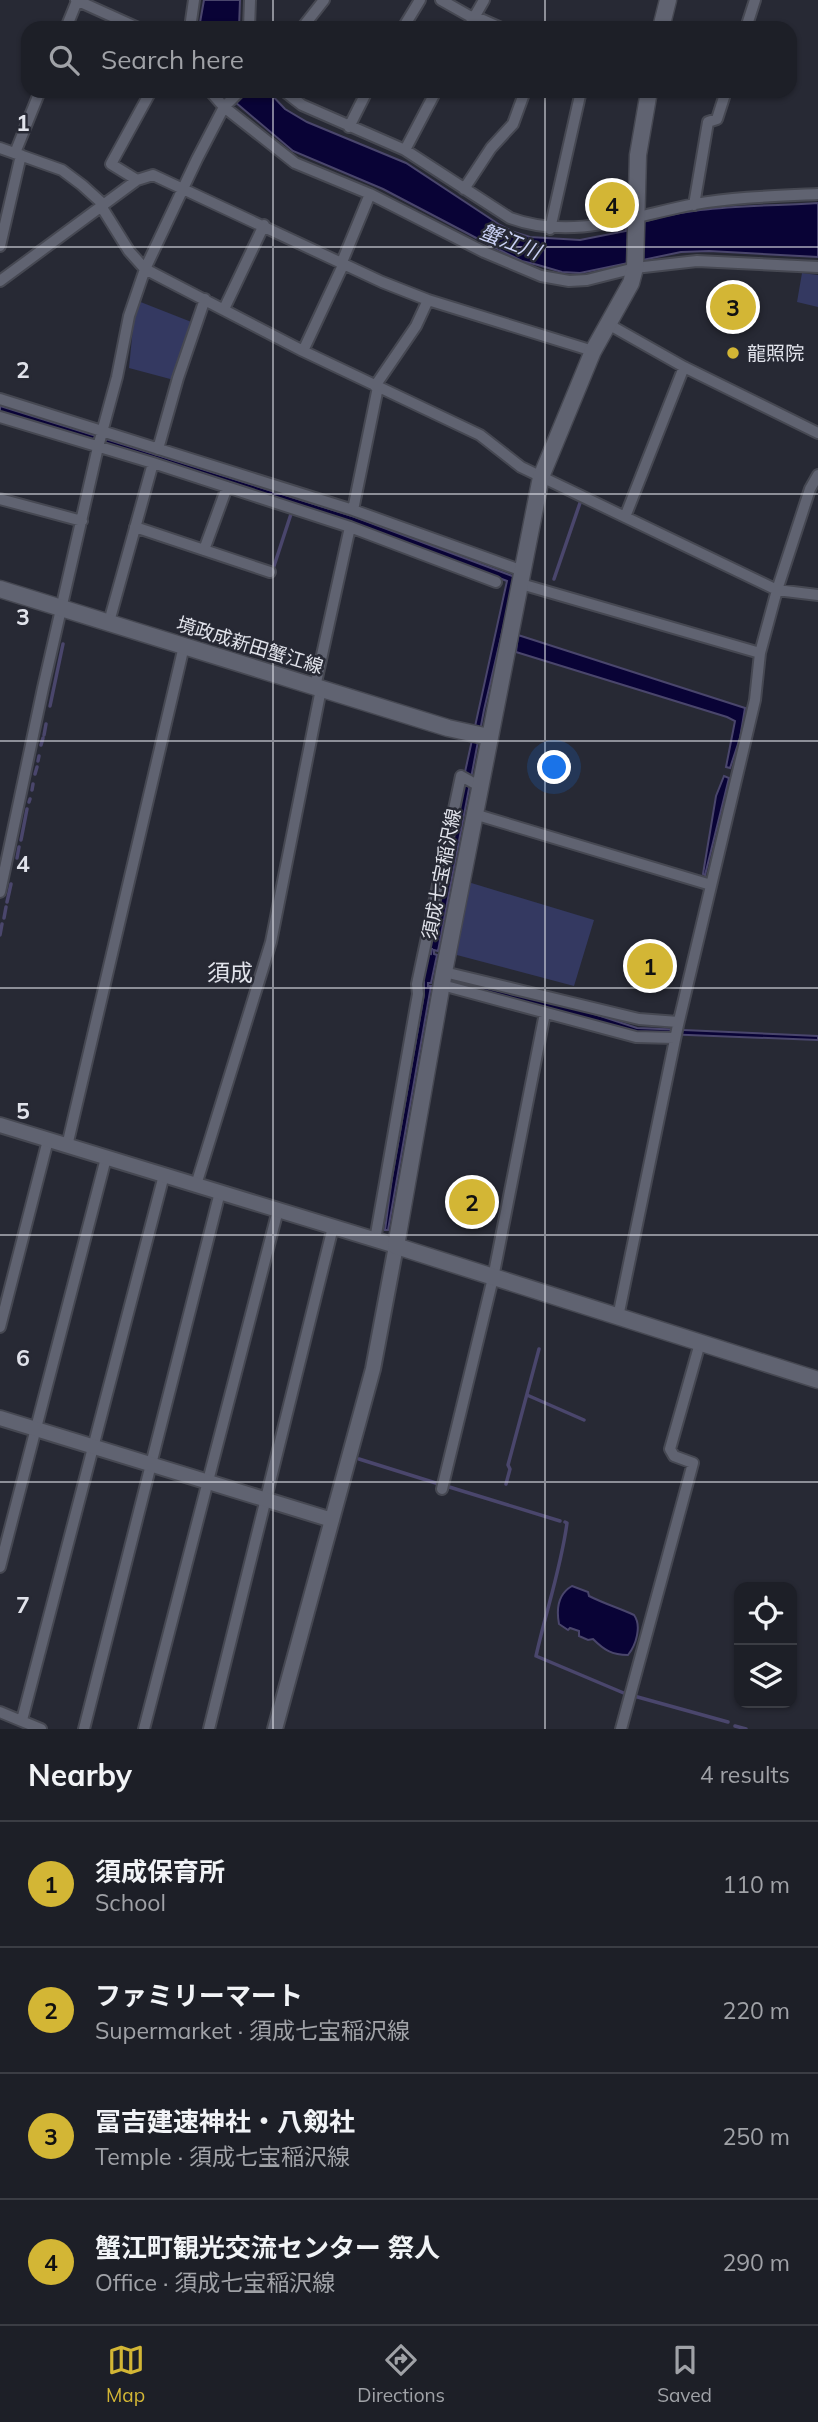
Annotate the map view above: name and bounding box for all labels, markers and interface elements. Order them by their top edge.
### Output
search box [21,21,797,98]
icon: search [45,41,83,79]
text: Search here [101,43,244,76]
text: 1 [16,108,30,137]
pin: 4 [589,179,635,231]
water label: 蟹江川 [476,218,546,265]
pin: 3 [710,281,756,333]
place label: 龍照院 [747,341,804,365]
marker: 龍照院 [725,345,741,361]
text: 2 [16,355,30,384]
text: 3 [16,602,30,631]
street label: 境政成新田蟹江線 [174,611,326,679]
your location [537,750,571,784]
street label: 須成七宝稲沢線 [417,806,465,942]
text: 4 [16,849,30,878]
pin: 1 [627,940,673,992]
district label: 須成 [207,958,253,987]
text: 5 [16,1096,30,1125]
pin: 2 [449,1176,495,1228]
text: 6 [16,1343,30,1372]
map controls [734,1582,797,1708]
button: locate [734,1582,797,1645]
text: 7 [16,1590,30,1619]
button: layers [734,1645,797,1708]
text: Nearby [28,1756,132,1794]
text: 4 results [700,1760,790,1789]
text: 須成保育所 [95,1855,225,1888]
text: 1 [44,1870,58,1899]
text: 110 m [722,1870,790,1899]
text: School [95,1888,166,1917]
text: ファミリーマート [95,1979,303,2012]
text: 2 [44,1996,58,2025]
text: 220 m [722,1996,790,2025]
text: Supermarket · 須成七宝稲沢線 [95,2016,410,2045]
text: 冨吉建速神社・八剱社 [95,2105,355,2138]
text: 3 [44,2122,58,2151]
text: 250 m [722,2122,790,2151]
text: Temple · 須成七宝稲沢線 [95,2142,350,2171]
text: 蟹江町観光交流センター 祭人 [95,2231,440,2264]
text: 4 [44,2248,58,2277]
text: 290 m [722,2248,790,2277]
text: Office · 須成七宝稲沢線 [95,2268,335,2297]
tab: Map [106,2341,145,2407]
tab: Directions [357,2341,445,2407]
tab: Saved [657,2341,712,2407]

